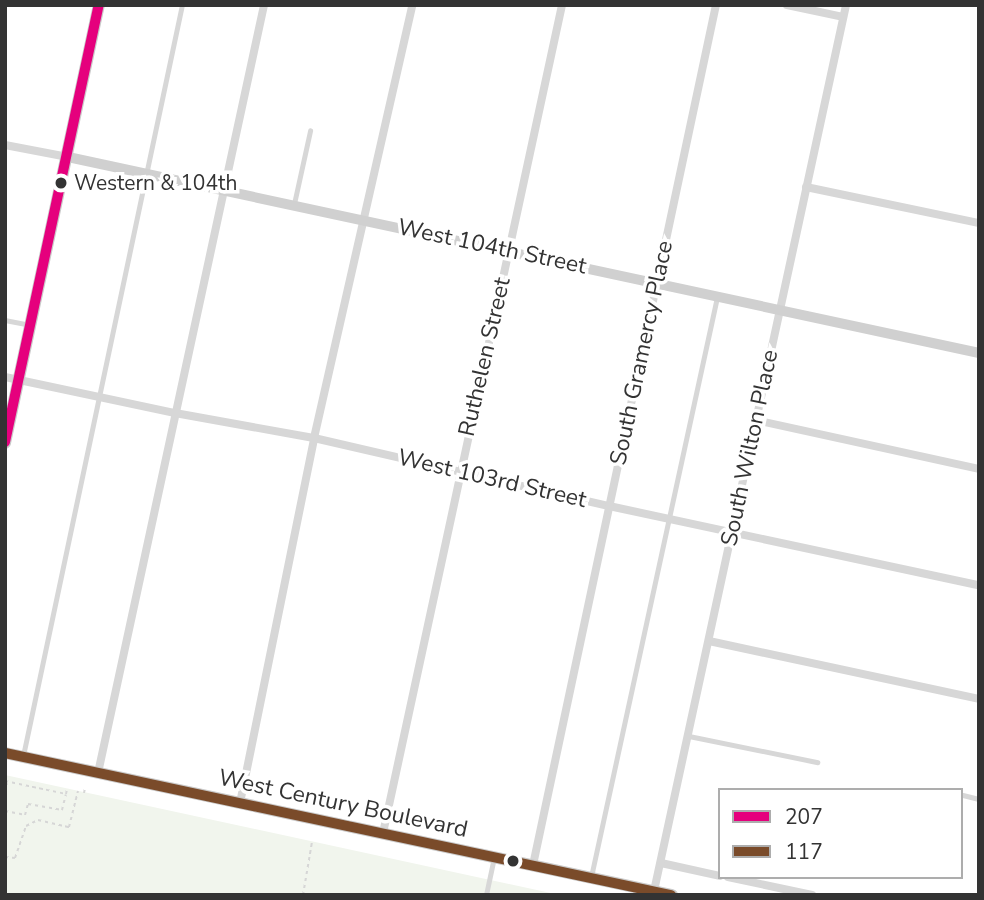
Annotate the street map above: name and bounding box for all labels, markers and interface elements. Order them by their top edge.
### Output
place label: Western & 104th [74,170,237,196]
marker: Western & 104th [54,176,68,190]
street label: West 104th Street [395,214,589,280]
street label: South Gramercy Place [605,238,679,468]
street label: Ruthelen Street [453,275,517,439]
street label: South Wilton Place [716,347,784,549]
street label: West 103rd Street [395,444,589,514]
street label: West Century Boulevard [216,764,470,844]
legend [718,788,963,879]
text: 207 [785,803,823,831]
text: 117 [785,838,823,866]
unlabelled marker [506,854,520,868]

